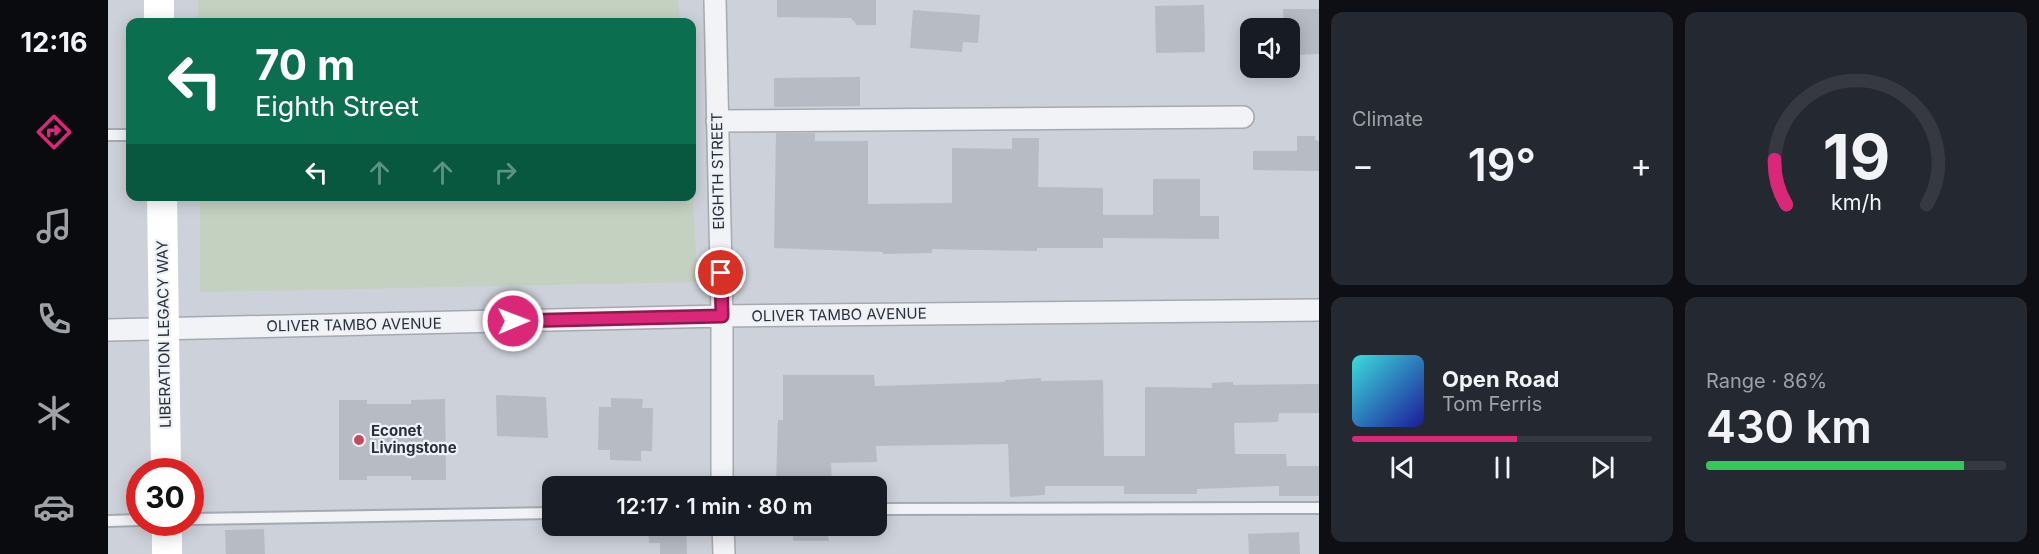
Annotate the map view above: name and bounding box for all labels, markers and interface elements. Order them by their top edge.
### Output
map controls [1240,18,1300,78]
button: sound [1240,18,1300,78]
text: 12:16 [21,26,87,59]
text: 70 m [255,39,355,90]
icon: left [156,42,234,120]
text: Eighth Street [255,90,419,123]
text: Climate [1352,107,1423,131]
icon: directions [33,111,75,153]
street label: EIGHTH STREET [707,112,728,230]
text: 19 [1822,119,1890,194]
text: 19° [1468,137,1536,192]
text: − [1352,145,1374,185]
text: + [1630,145,1652,185]
icon: left [300,156,333,189]
icon: ahead [363,156,396,189]
icon: ahead [426,156,459,189]
icon: right [489,156,522,189]
text: km/h [1831,190,1881,216]
icon: music [33,205,75,247]
street label: LIBERATION LEGACY WAY [152,240,175,428]
pin [695,247,746,298]
icon: arrive [704,256,737,289]
position arrow [481,289,545,353]
icon: phone [33,298,75,340]
street label: OLIVER TAMBO AVENUE [751,303,927,326]
street label: OLIVER TAMBO AVENUE [266,313,442,336]
text: Open Road [1442,366,1559,392]
text: Range · 86% [1706,369,1827,393]
icon: climate [33,392,75,434]
text: Tom Ferris [1442,392,1542,416]
text: 430 km [1706,399,1872,454]
place label: Econet Livingstone [371,421,457,457]
marker: Econet Livingstone [352,433,366,447]
icon: previous [1386,451,1419,484]
icon: pause [1486,451,1519,484]
icon: next [1586,451,1619,484]
speed limit sign: 30 [126,458,204,536]
icon: car [33,486,75,528]
text: 12:17 · 1 min · 80 m [616,493,813,519]

